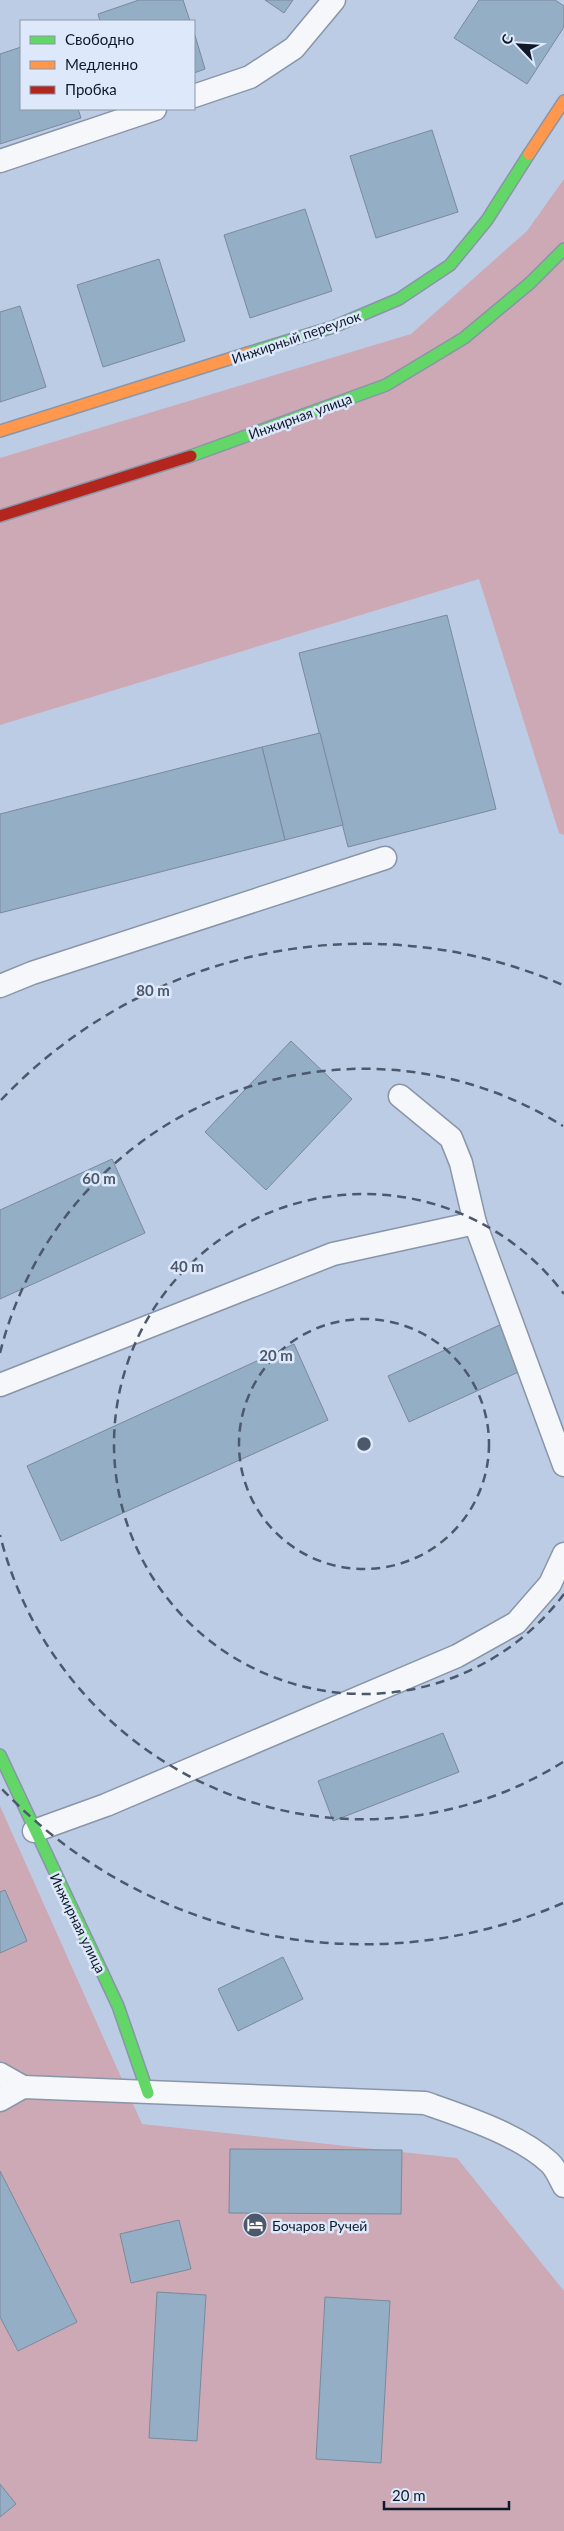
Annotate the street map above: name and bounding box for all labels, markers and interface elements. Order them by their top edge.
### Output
legend [20,20,195,110]
north arrow [494,20,544,70]
text: Свободно [65,30,134,48]
text: С [497,31,517,47]
text: Медленно [65,55,138,73]
text: Пробка [65,80,117,98]
street label: Инжирный переулок [229,307,363,367]
street label: Инжирная улица [246,389,354,443]
text: 80 m [136,981,170,999]
text: 60 m [82,1169,116,1187]
text: 40 m [170,1257,204,1275]
text: 20 m [259,1346,293,1364]
centre of rings [355,1435,373,1453]
street label: Инжирная улица [46,1870,110,1976]
hotel icon: Бочаров Ручей [242,2212,268,2238]
place label: Бочаров Ручей [272,2217,367,2234]
scale bar [384,2478,509,2510]
text: 20 m [392,2486,426,2504]

